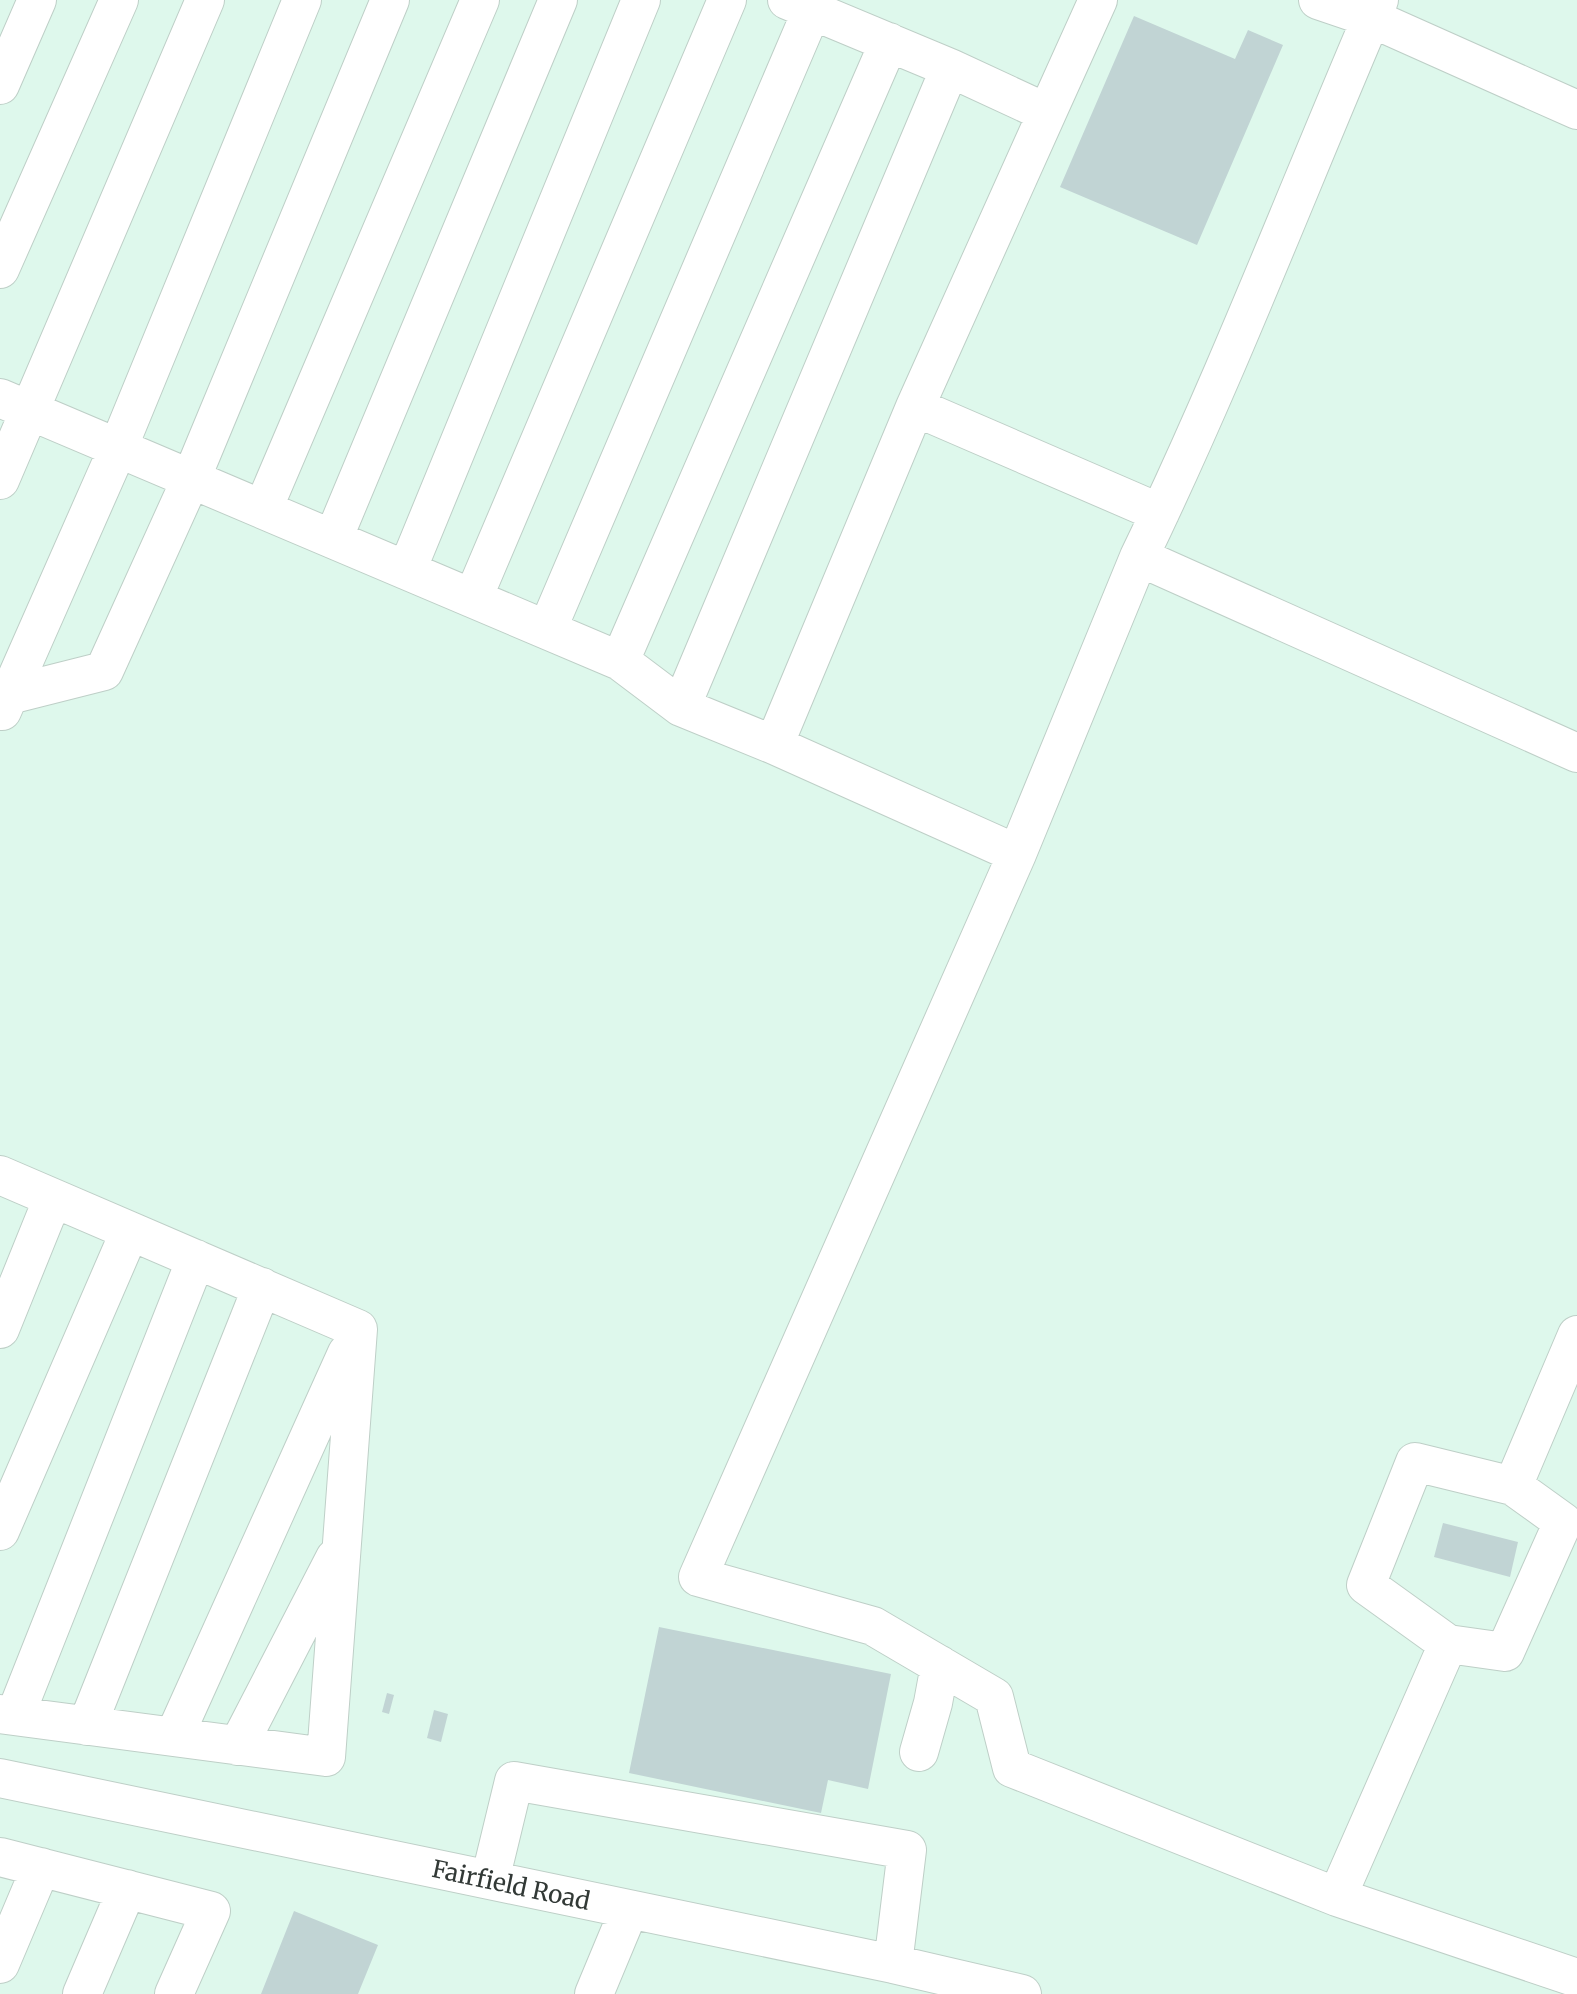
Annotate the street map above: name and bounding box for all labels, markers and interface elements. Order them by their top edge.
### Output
street label: Fairfield Road [429,1853,593,1917]

